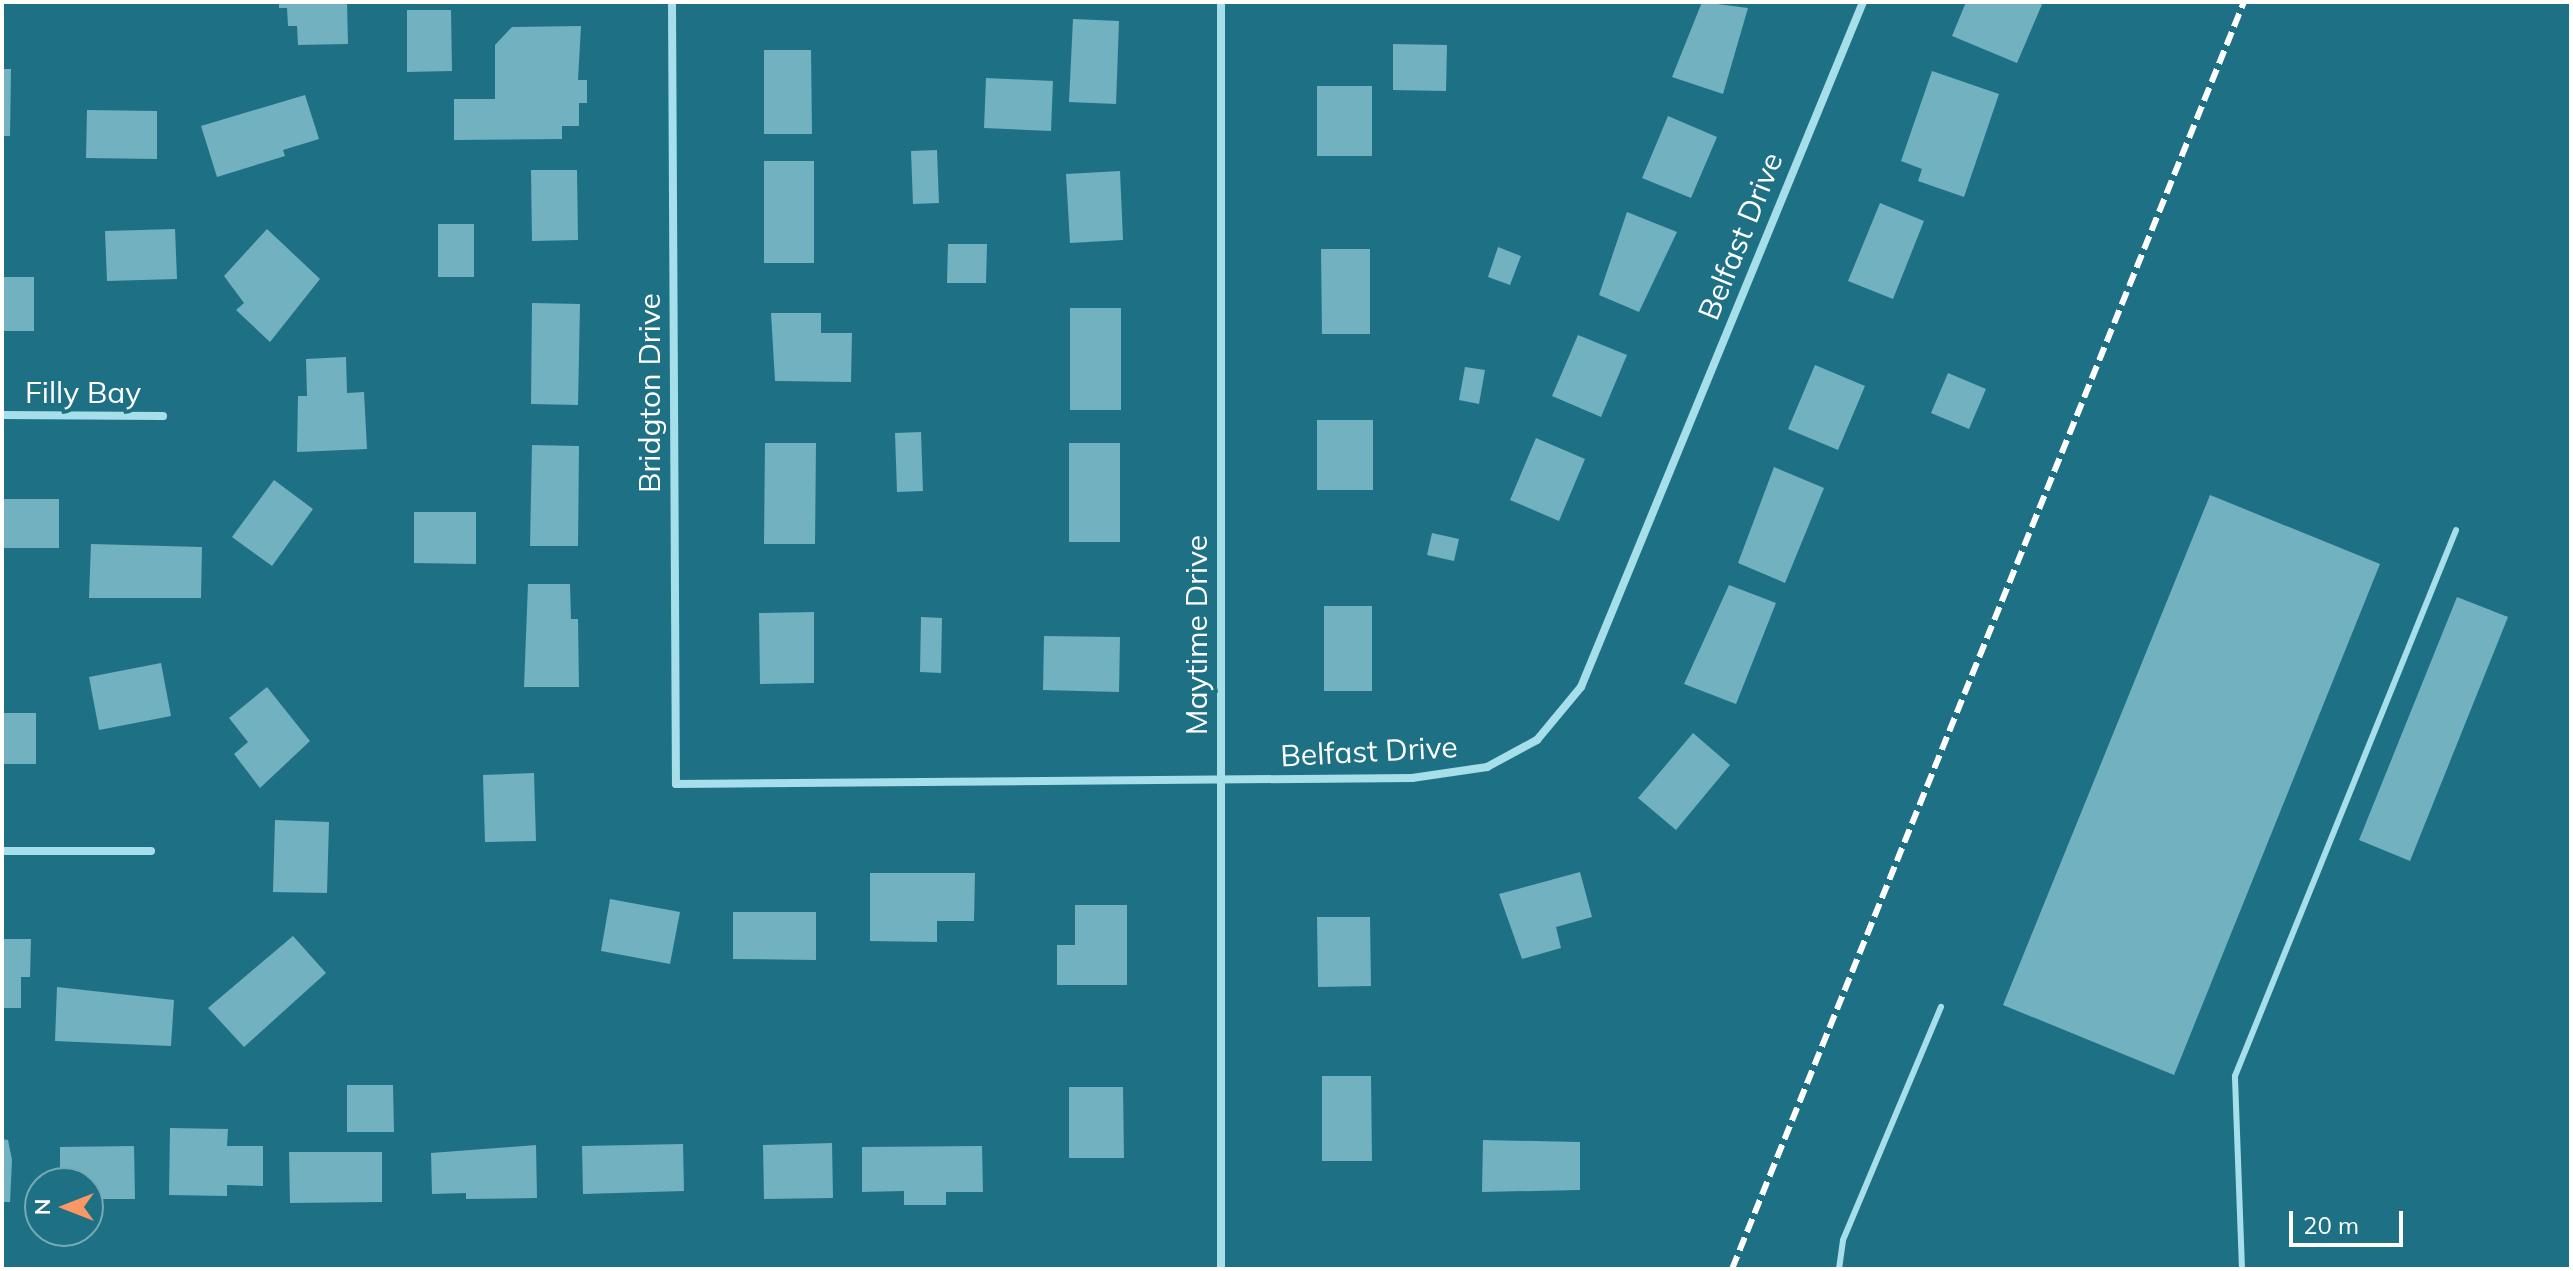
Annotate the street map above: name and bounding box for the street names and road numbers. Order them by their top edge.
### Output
street label: Belfast Drive [1690,147,1790,325]
street label: Bridgton Drive [631,293,667,493]
street label: Filly Bay [25,374,141,410]
street label: Maytime Drive [1178,535,1214,735]
street label: Belfast Drive [1279,728,1459,774]

